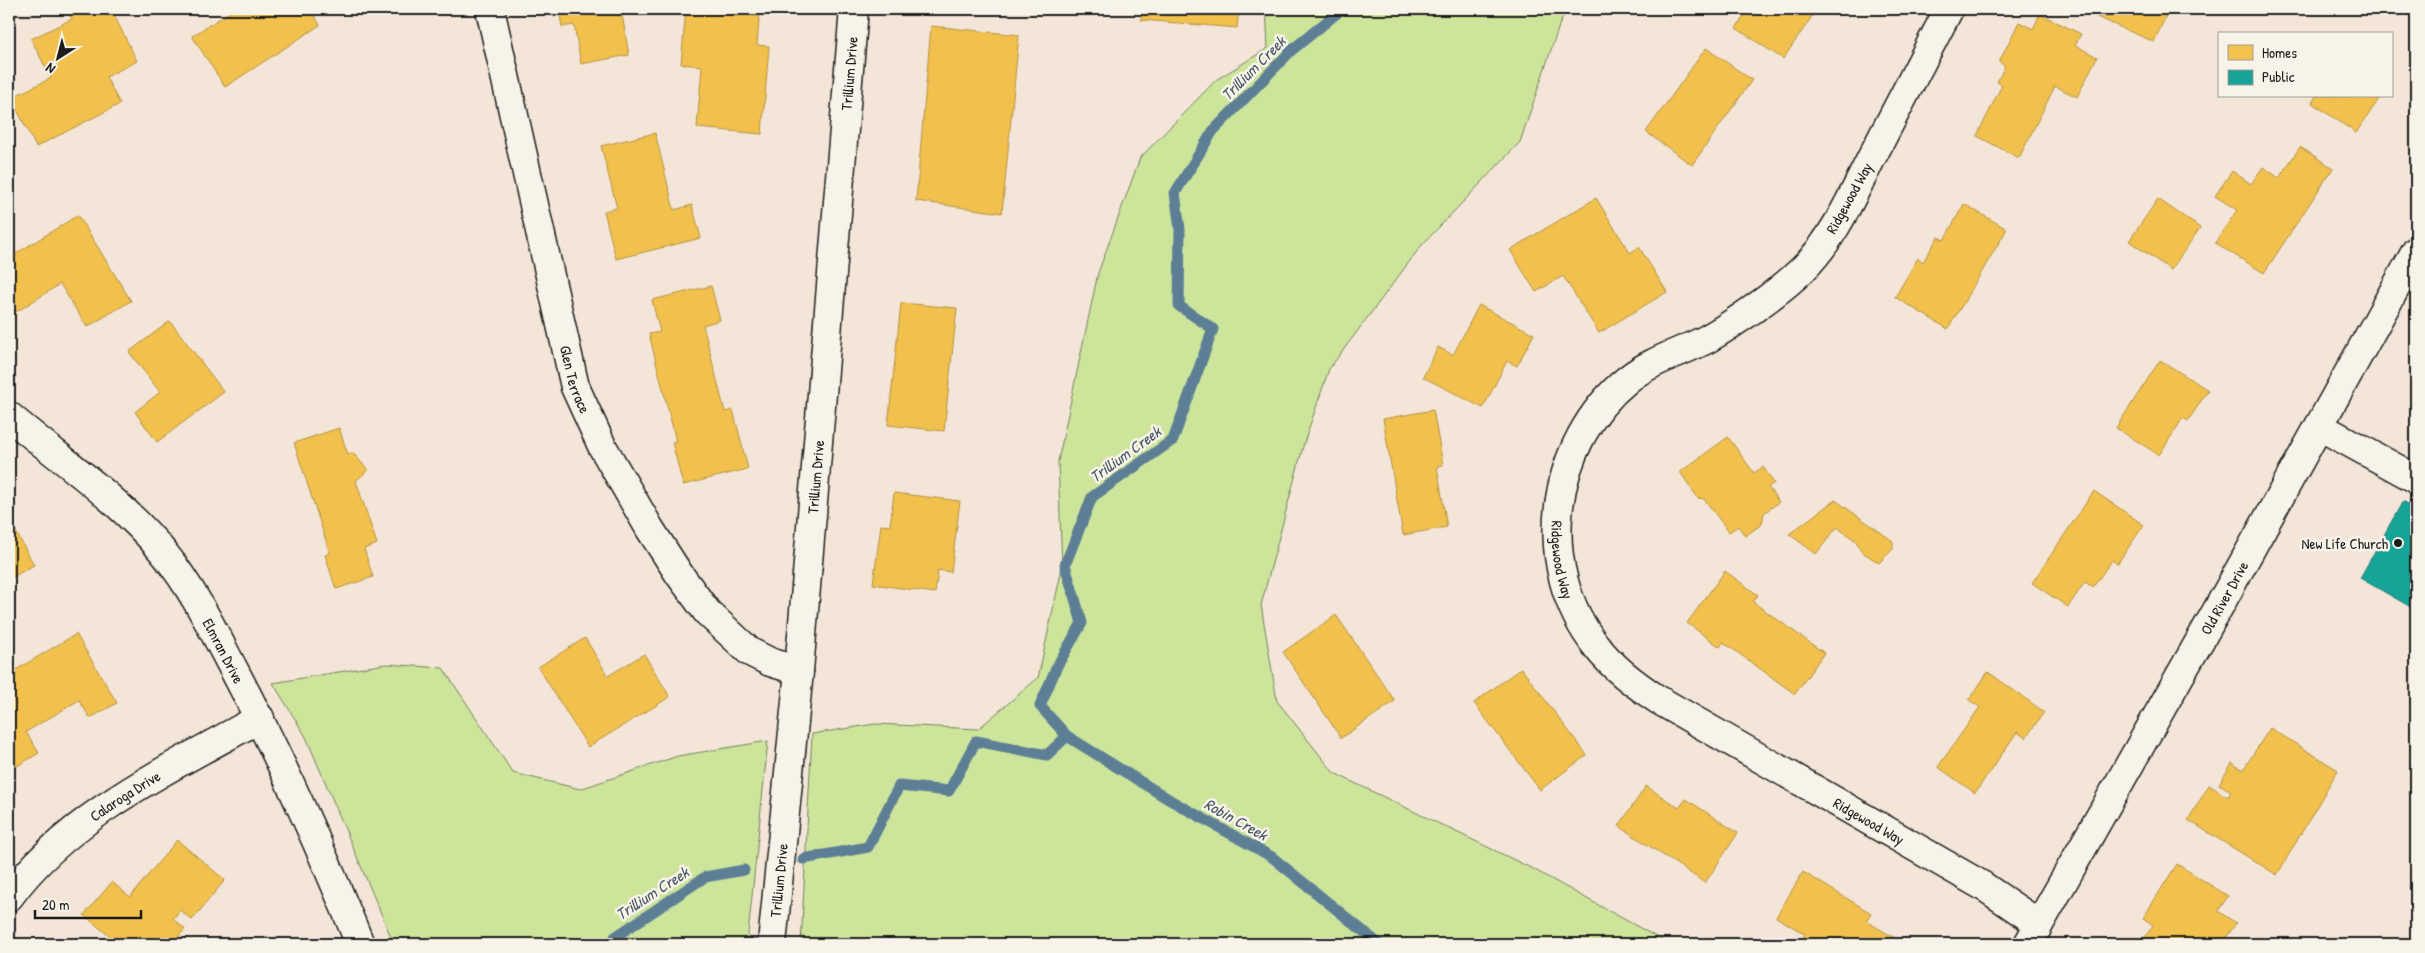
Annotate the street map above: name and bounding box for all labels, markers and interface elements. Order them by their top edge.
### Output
water label: Trillium Creek [1216,30,1291,105]
north arrow [32,32,82,82]
legend [2218,32,2392,98]
street label: Trillium Drive [835,36,862,111]
text: Homes [2262,42,2297,63]
text: N [41,59,59,79]
text: Public [2262,66,2295,87]
street label: Ridgewood Way [1821,159,1877,237]
street label: Glen Terrace [555,343,596,416]
water label: Trillium Creek [1085,420,1166,487]
street label: Trillium Drive [802,439,829,515]
street label: Ridgewood Way [1547,520,1579,601]
place label: New Life Church [2301,533,2388,554]
marker: New Life Church [2392,537,2404,549]
street label: Old River Drive [2195,557,2253,638]
street label: Elmran Drive [198,614,250,687]
street label: Calaroga Drive [85,765,164,826]
street label: Ridgewood Way [1830,792,1908,849]
water label: Robin Creek [1200,793,1273,846]
street label: Trillium Drive [764,842,792,918]
water label: Trillium Creek [611,860,694,925]
scale bar [35,888,141,920]
text: 20 m [42,894,69,915]

